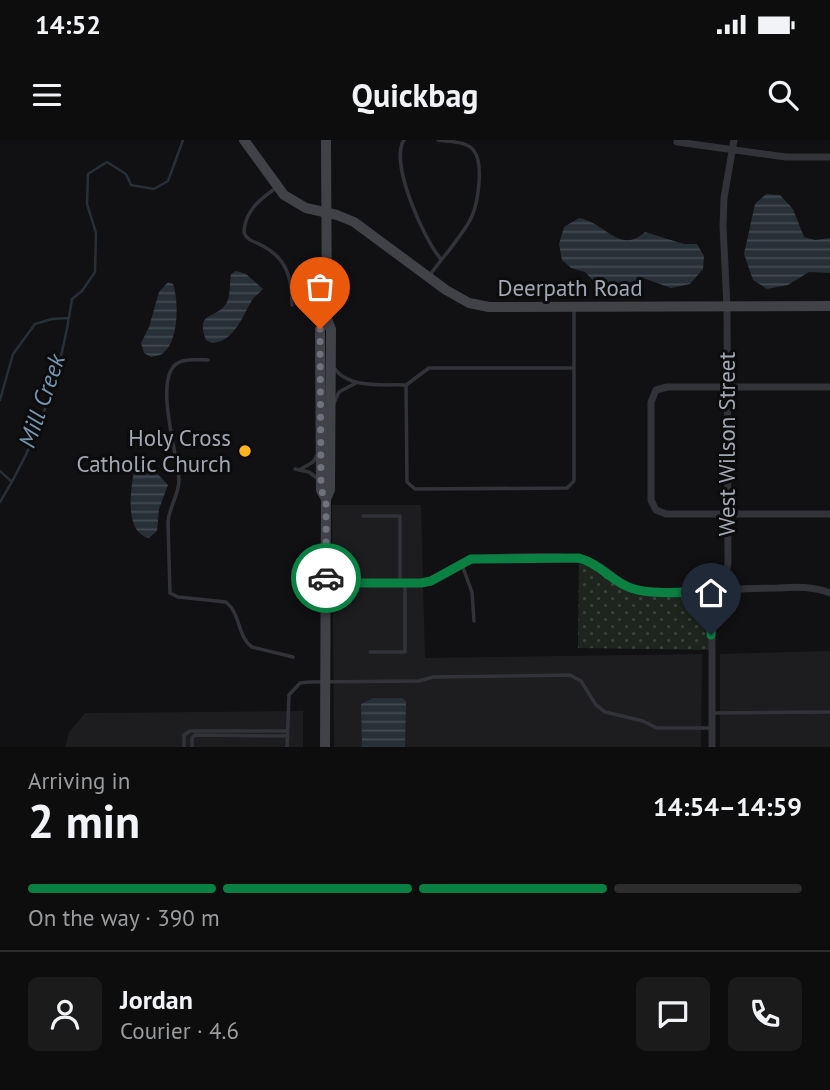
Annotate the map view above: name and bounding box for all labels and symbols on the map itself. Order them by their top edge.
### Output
pin [290,257,350,329]
street label: Deerpath Road [497,273,643,302]
water label: Mill Creek [11,349,72,452]
street label: West Wilson Street [712,352,741,536]
place label: Holy Cross Catholic Church [76,423,231,478]
marker: Holy Cross Catholic Church [237,443,253,459]
courier [291,543,361,613]
pin [681,563,741,635]

